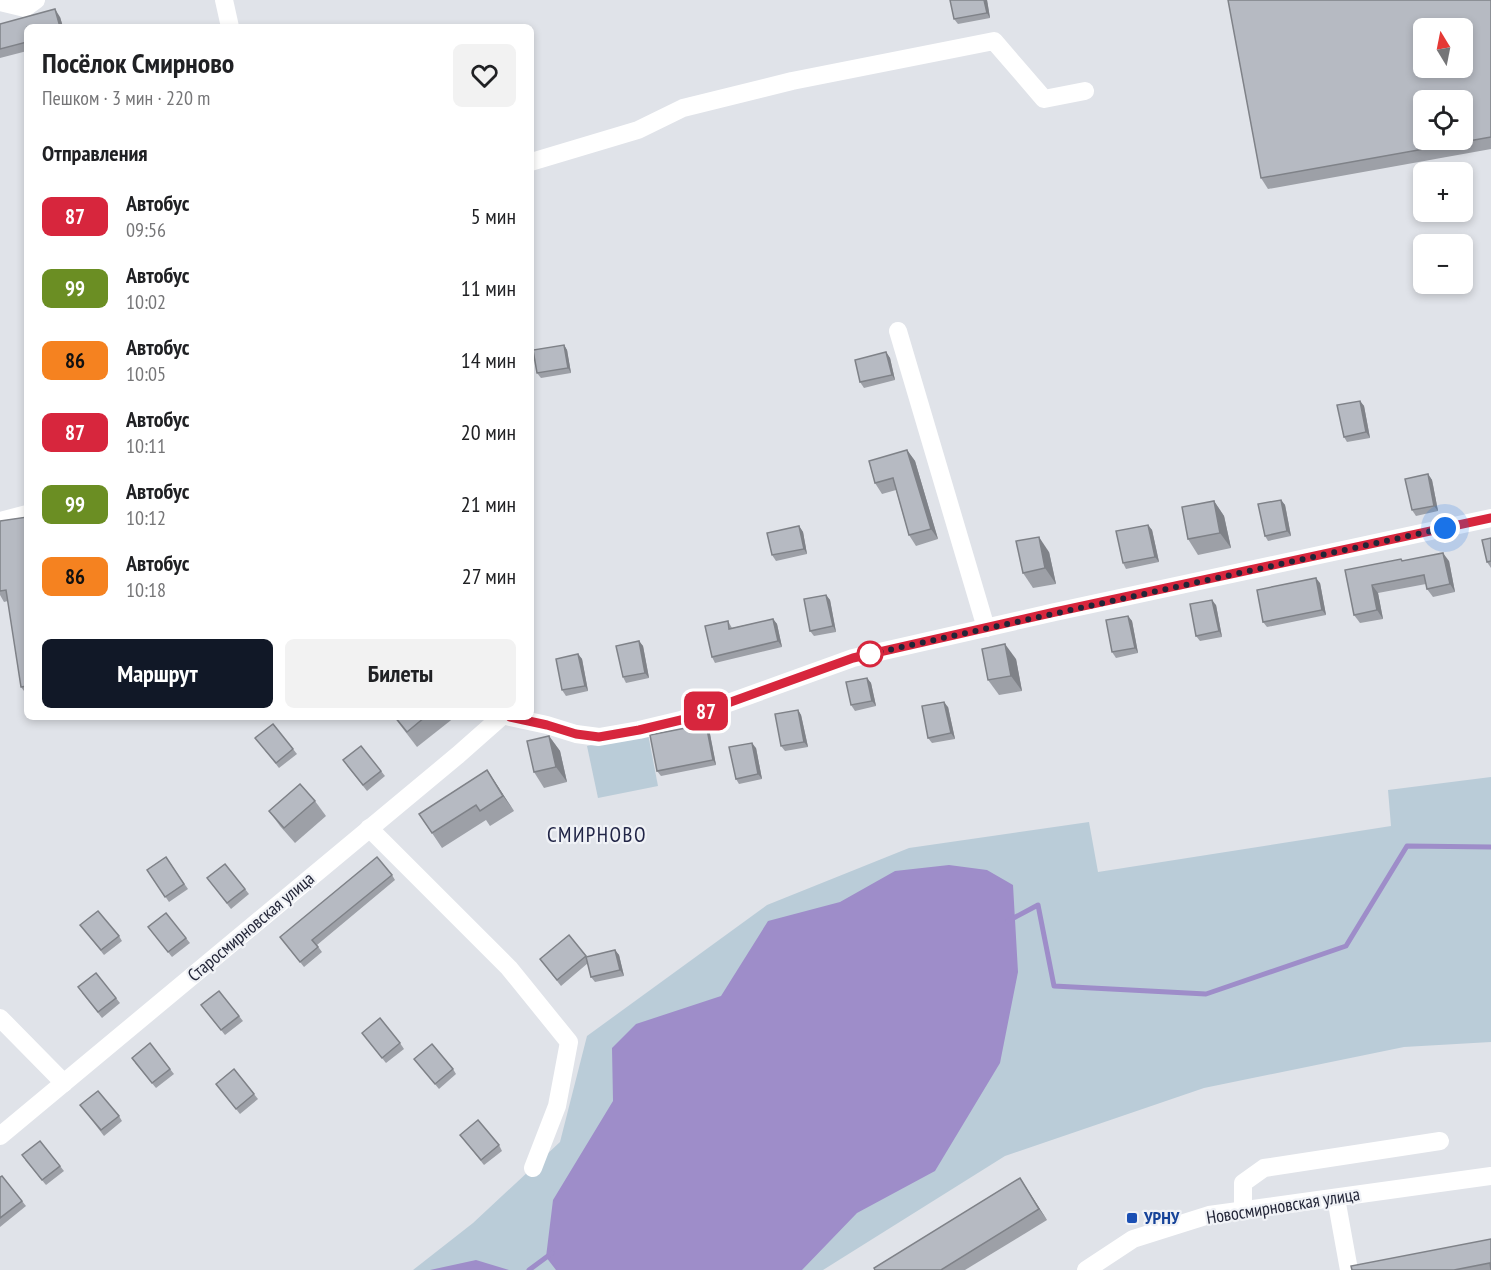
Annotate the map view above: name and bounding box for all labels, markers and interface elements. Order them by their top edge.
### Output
north arrow [1413,18,1473,78]
map controls [1413,18,1473,294]
text: Посёлок Смирново [42,44,234,81]
button: heart [453,44,516,107]
text: Пешком · 3 мин · 220 m [42,85,210,111]
button: locate [1413,90,1473,150]
text: Отправления [42,139,148,167]
button: + [1413,162,1473,222]
text: Автобус [126,189,189,217]
text: 5 мин [471,202,516,230]
text: 87 [65,203,85,230]
text: 09:56 [126,217,166,243]
button: − [1413,234,1473,294]
text: Автобус [126,261,189,289]
text: 11 мин [461,274,516,302]
text: 99 [65,275,85,302]
text: 10:02 [126,289,166,315]
text: Автобус [126,333,189,361]
text: 14 мин [461,346,516,374]
text: 86 [65,347,85,374]
text: 10:05 [126,361,166,387]
text: Автобус [126,405,189,433]
text: 20 мин [461,418,516,446]
text: 87 [65,419,85,446]
text: 10:11 [126,433,166,459]
text: Автобус [126,477,189,505]
text: 21 мин [461,490,516,518]
text: 99 [65,491,85,518]
text: 10:12 [126,505,166,531]
your location [1430,513,1460,543]
text: Автобус [126,549,189,577]
text: 27 мин [462,562,516,590]
text: 86 [65,563,85,590]
text: 10:18 [126,577,166,603]
button: Маршрут [42,639,273,708]
button: Билеты [285,639,516,708]
unlabelled marker [857,641,883,667]
line badge: 87 [679,692,733,730]
text: 87 [696,698,716,725]
district label: СМИРНОВО [547,821,647,848]
street label: Старосмирновская улица [183,867,319,986]
street label: Новосмирновская улица [1205,1182,1361,1229]
place label: УРНУ [1143,1206,1180,1229]
marker: УРНУ [1125,1211,1139,1225]

